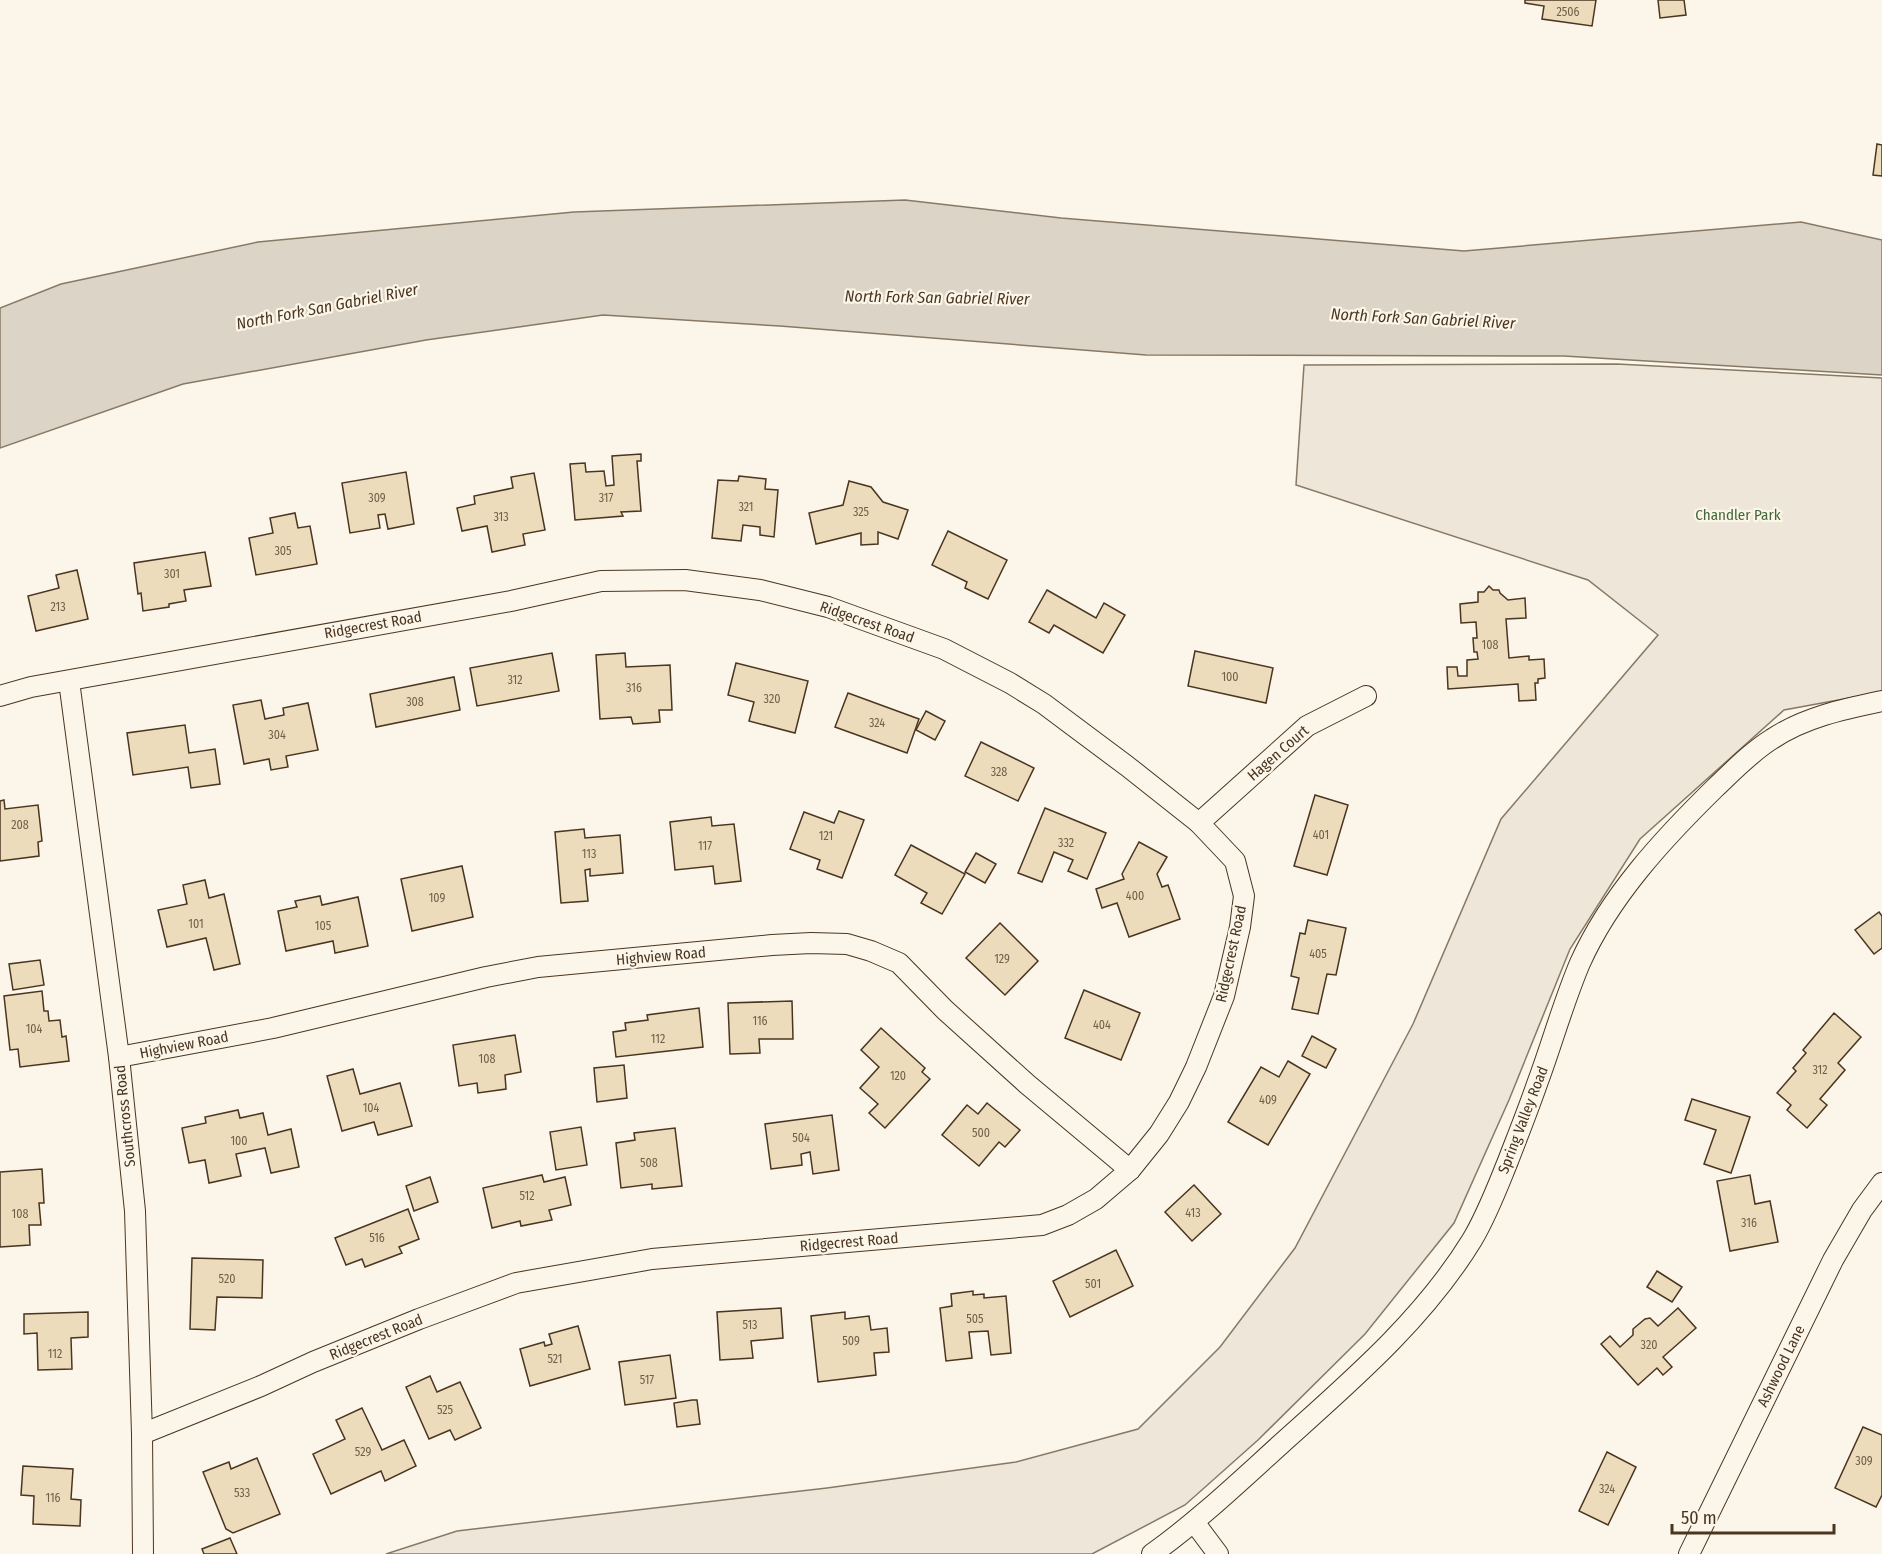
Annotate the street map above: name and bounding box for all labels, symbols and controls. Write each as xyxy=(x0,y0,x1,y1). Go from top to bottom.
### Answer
house number: 2506 xyxy=(1556,5,1580,19)
water label: North Fork San Gabriel River xyxy=(235,279,420,333)
water label: North Fork San Gabriel River xyxy=(844,286,1030,309)
water label: North Fork San Gabriel River xyxy=(1330,304,1516,333)
house number: 309 xyxy=(368,491,386,505)
house number: 317 xyxy=(599,491,613,505)
house number: 321 xyxy=(738,500,754,514)
house number: 325 xyxy=(853,505,870,519)
park label: Chandler Park xyxy=(1695,506,1781,524)
house number: 313 xyxy=(493,510,509,524)
house number: 305 xyxy=(274,544,292,558)
house number: 301 xyxy=(164,567,180,581)
street label: Ridgecrest Road xyxy=(817,597,917,647)
house number: 213 xyxy=(50,600,66,614)
street label: Ridgecrest Road xyxy=(323,608,423,642)
house number: 108 xyxy=(1482,638,1498,652)
house number: 100 xyxy=(1221,670,1239,684)
house number: 312 xyxy=(507,673,523,687)
house number: 316 xyxy=(626,681,642,695)
house number: 320 xyxy=(764,692,780,706)
house number: 308 xyxy=(406,695,424,709)
house number: 324 xyxy=(869,716,885,730)
street label: Hagen Court xyxy=(1244,722,1312,784)
house number: 304 xyxy=(268,728,286,742)
house number: 328 xyxy=(991,765,1007,779)
house number: 208 xyxy=(11,818,29,832)
house number: 401 xyxy=(1313,828,1329,842)
house number: 121 xyxy=(819,829,833,843)
house number: 332 xyxy=(1058,836,1074,850)
house number: 117 xyxy=(698,839,712,853)
house number: 113 xyxy=(582,847,596,861)
house number: 400 xyxy=(1126,889,1144,903)
house number: 109 xyxy=(429,891,446,905)
street label: Ridgecrest Road xyxy=(1212,904,1250,1004)
house number: 101 xyxy=(188,917,204,931)
house number: 105 xyxy=(315,919,332,933)
street label: Highview Road xyxy=(615,943,707,969)
house number: 405 xyxy=(1309,947,1327,961)
house number: 129 xyxy=(994,952,1010,966)
house number: 116 xyxy=(752,1014,768,1028)
house number: 404 xyxy=(1093,1018,1111,1032)
house number: 104 xyxy=(26,1022,43,1036)
street label: Highview Road xyxy=(138,1028,230,1062)
house number: 112 xyxy=(651,1032,665,1046)
house number: 108 xyxy=(479,1052,495,1066)
house number: 312 xyxy=(1812,1063,1828,1077)
street label: Southcross Road xyxy=(111,1064,139,1168)
street label: Spring Valley Road xyxy=(1494,1064,1552,1176)
house number: 120 xyxy=(890,1069,906,1083)
house number: 409 xyxy=(1259,1093,1277,1107)
house number: 104 xyxy=(363,1101,380,1115)
house number: 500 xyxy=(972,1126,990,1140)
house number: 504 xyxy=(792,1131,810,1145)
house number: 100 xyxy=(230,1134,248,1148)
house number: 508 xyxy=(640,1156,658,1170)
house number: 512 xyxy=(520,1189,534,1203)
house number: 413 xyxy=(1185,1206,1201,1220)
house number: 108 xyxy=(12,1207,28,1221)
house number: 316 xyxy=(1741,1216,1757,1230)
street label: Ridgecrest Road xyxy=(799,1229,899,1255)
house number: 516 xyxy=(369,1231,385,1245)
house number: 520 xyxy=(219,1272,235,1286)
house number: 501 xyxy=(1085,1277,1101,1291)
street label: Ridgecrest Road xyxy=(327,1310,425,1364)
house number: 505 xyxy=(966,1312,984,1326)
house number: 513 xyxy=(742,1318,758,1332)
street label: Ashwood Lane xyxy=(1753,1322,1809,1410)
house number: 509 xyxy=(842,1334,860,1348)
house number: 320 xyxy=(1641,1338,1657,1352)
house number: 112 xyxy=(48,1347,62,1361)
house number: 521 xyxy=(547,1352,563,1366)
house number: 517 xyxy=(640,1373,654,1387)
house number: 525 xyxy=(437,1403,454,1417)
house number: 529 xyxy=(355,1445,371,1459)
house number: 309 xyxy=(1855,1454,1873,1468)
house number: 324 xyxy=(1599,1482,1615,1496)
house number: 533 xyxy=(234,1486,250,1500)
house number: 116 xyxy=(45,1491,61,1505)
scale bar xyxy=(1672,1497,1834,1535)
text: 50 m xyxy=(1681,1507,1717,1529)

